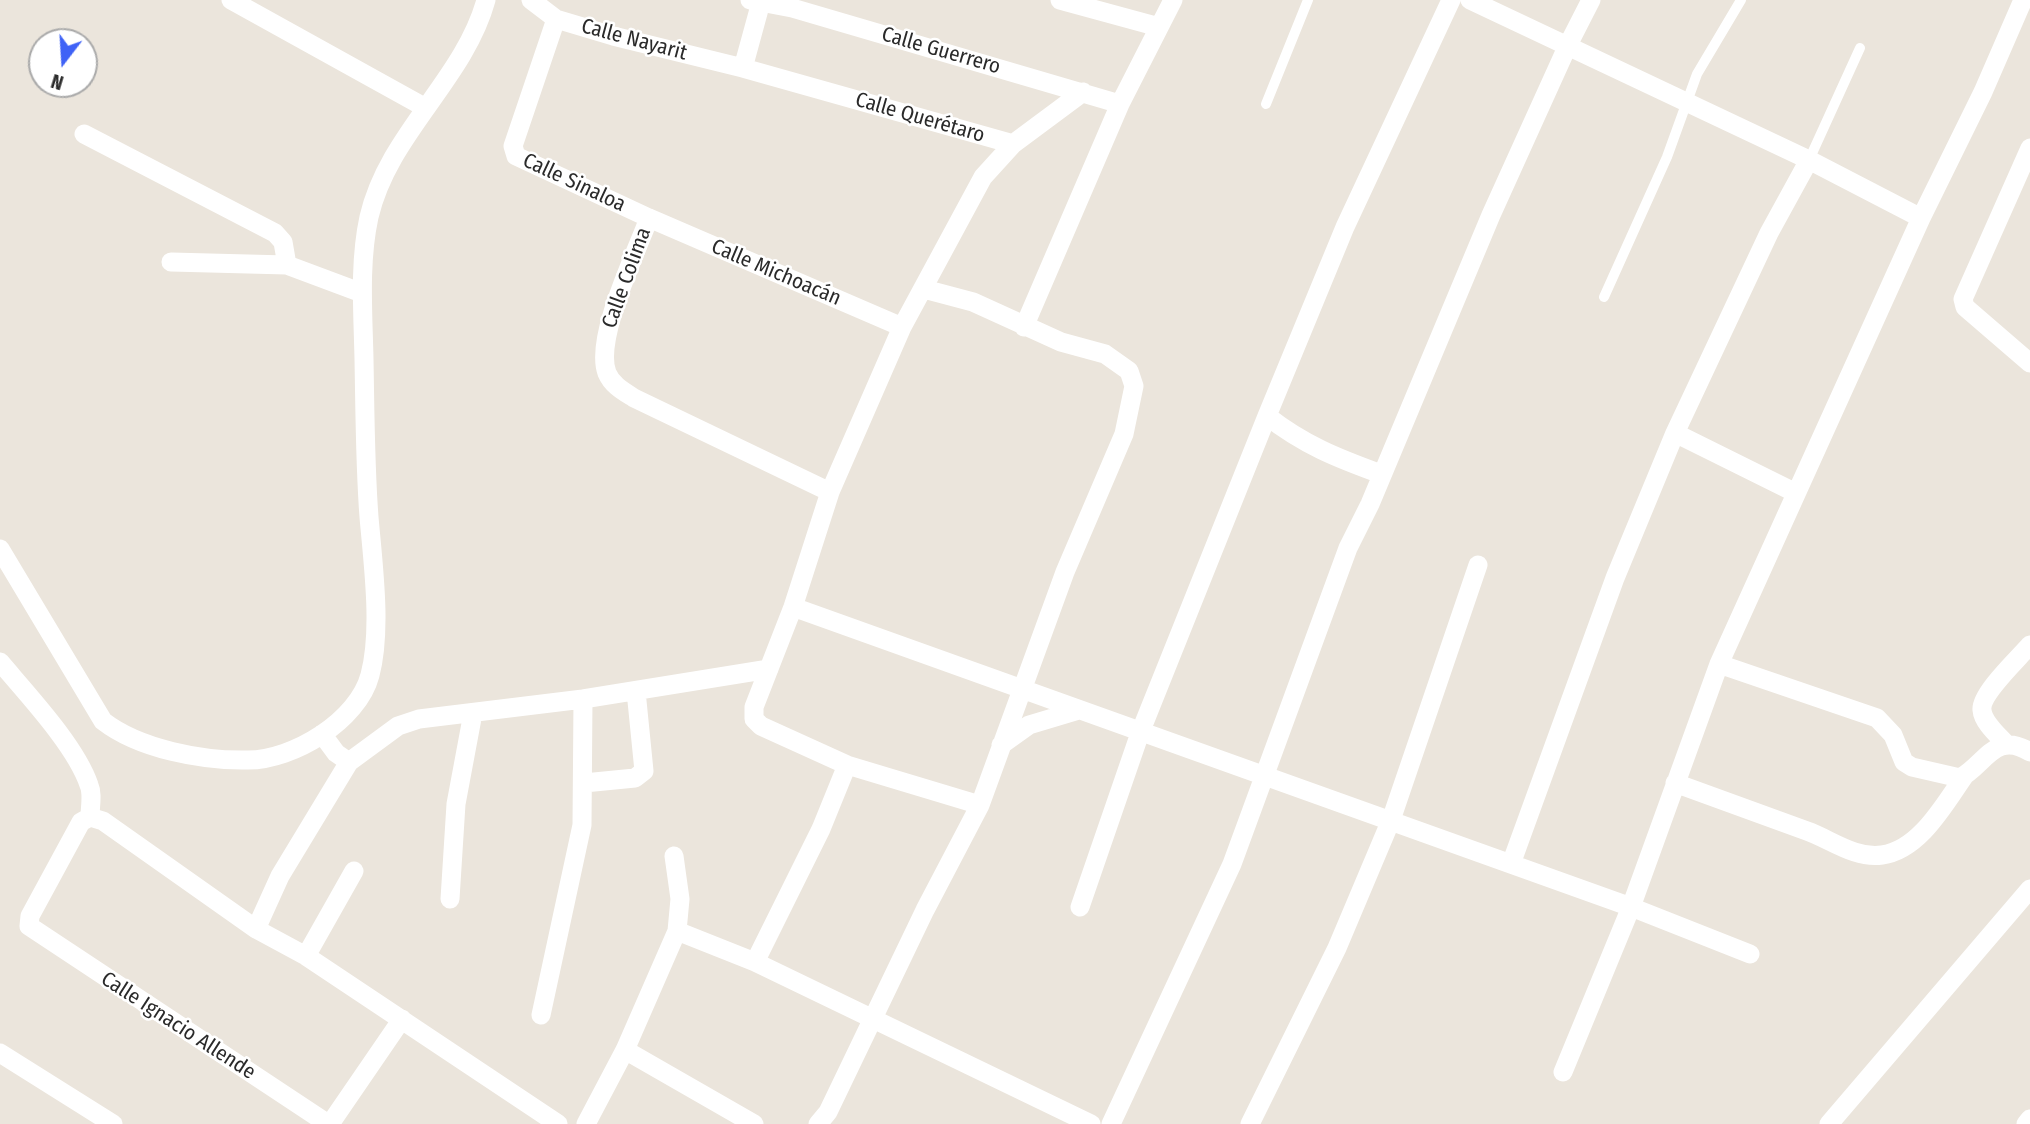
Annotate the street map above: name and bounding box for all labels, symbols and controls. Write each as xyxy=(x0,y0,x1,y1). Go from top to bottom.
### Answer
street label: Calle Nayarit xyxy=(578,14,690,66)
street label: Calle Guerrero xyxy=(879,22,1003,80)
north arrow xyxy=(28,28,98,98)
text: N xyxy=(48,69,66,94)
street label: Calle Querétaro xyxy=(852,88,988,148)
street label: Calle Sinaloa xyxy=(519,148,629,218)
street label: Calle Colima xyxy=(597,224,657,332)
street label: Calle Michoacán xyxy=(707,234,845,312)
street label: Calle Ignacio Allende xyxy=(96,967,260,1085)

